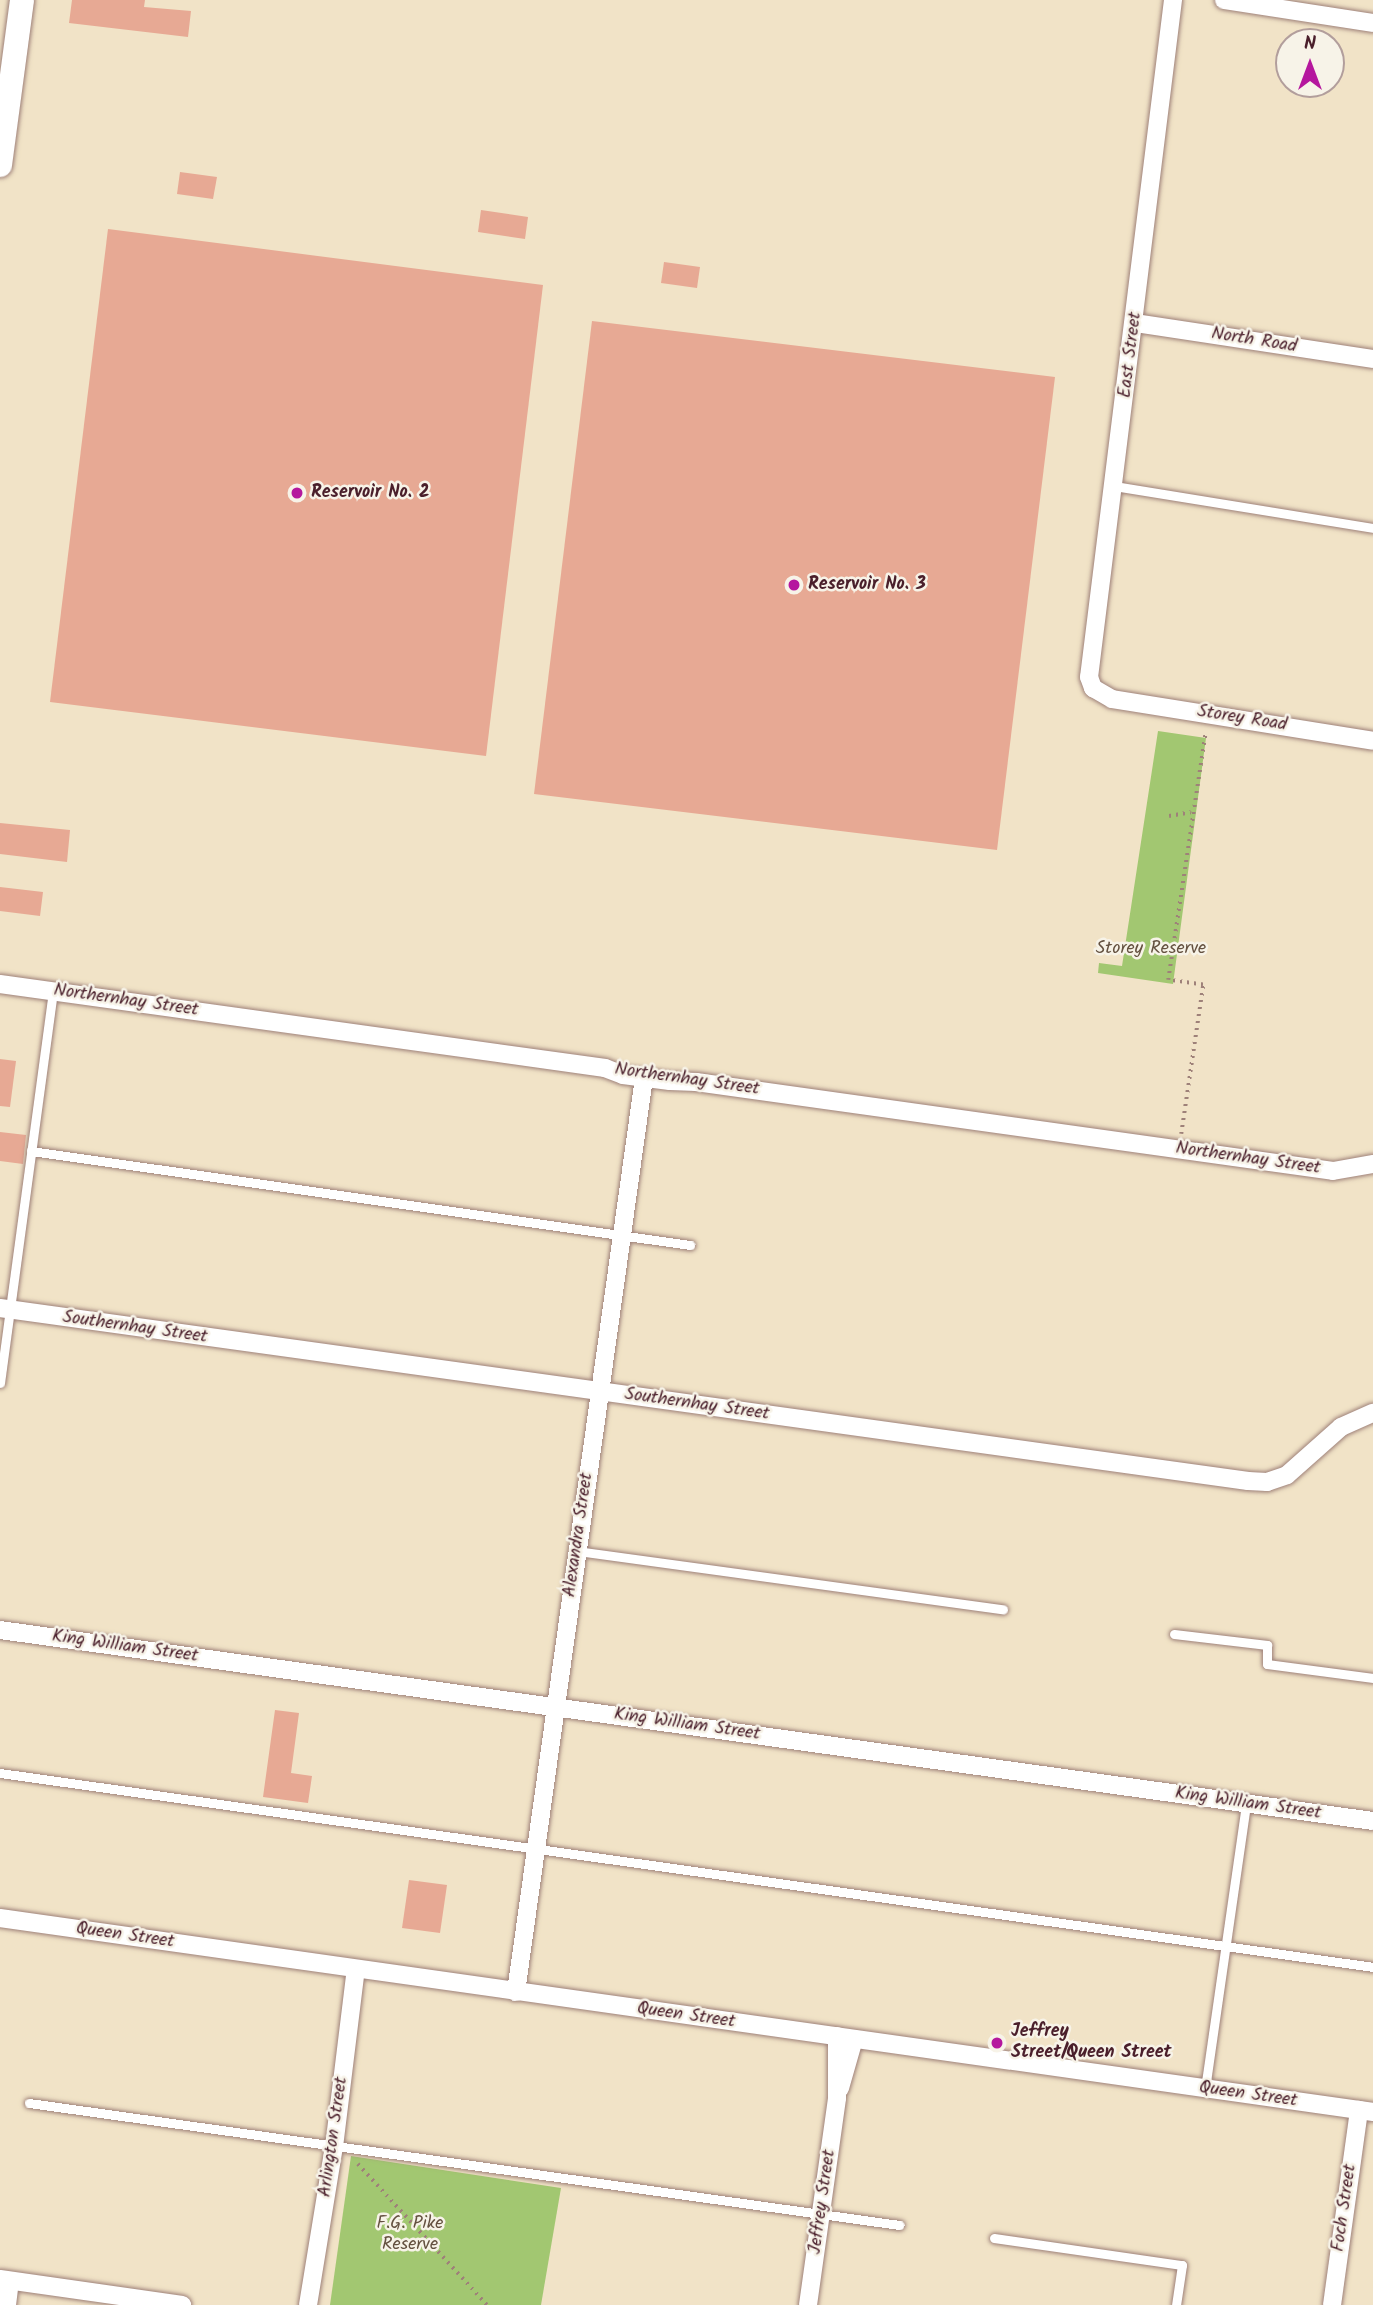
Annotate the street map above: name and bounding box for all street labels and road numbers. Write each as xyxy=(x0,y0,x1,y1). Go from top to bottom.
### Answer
street label: East Street xyxy=(1115,311,1147,399)
street label: North Road xyxy=(1210,324,1298,358)
street label: Storey Road xyxy=(1196,701,1288,737)
street label: Northernhay Street xyxy=(52,980,200,1022)
street label: Northernhay Street xyxy=(613,1059,761,1101)
street label: Northernhay Street xyxy=(1174,1138,1322,1180)
street label: Southernhay Street xyxy=(61,1307,209,1349)
street label: Southernhay Street xyxy=(623,1384,771,1426)
street label: Alexandra Street xyxy=(560,1471,598,1599)
street label: King William Street xyxy=(51,1626,199,1668)
street label: King William Street xyxy=(613,1704,761,1746)
street label: King William Street xyxy=(1174,1783,1322,1825)
street label: Queen Street xyxy=(75,1918,175,1954)
street label: Queen Street xyxy=(636,1998,736,2034)
street label: Arlington Street xyxy=(315,2075,353,2199)
street label: Queen Street xyxy=(1198,2077,1298,2113)
street label: Jeffrey Street xyxy=(805,2148,841,2256)
street label: Foch Street xyxy=(1328,2163,1362,2253)

